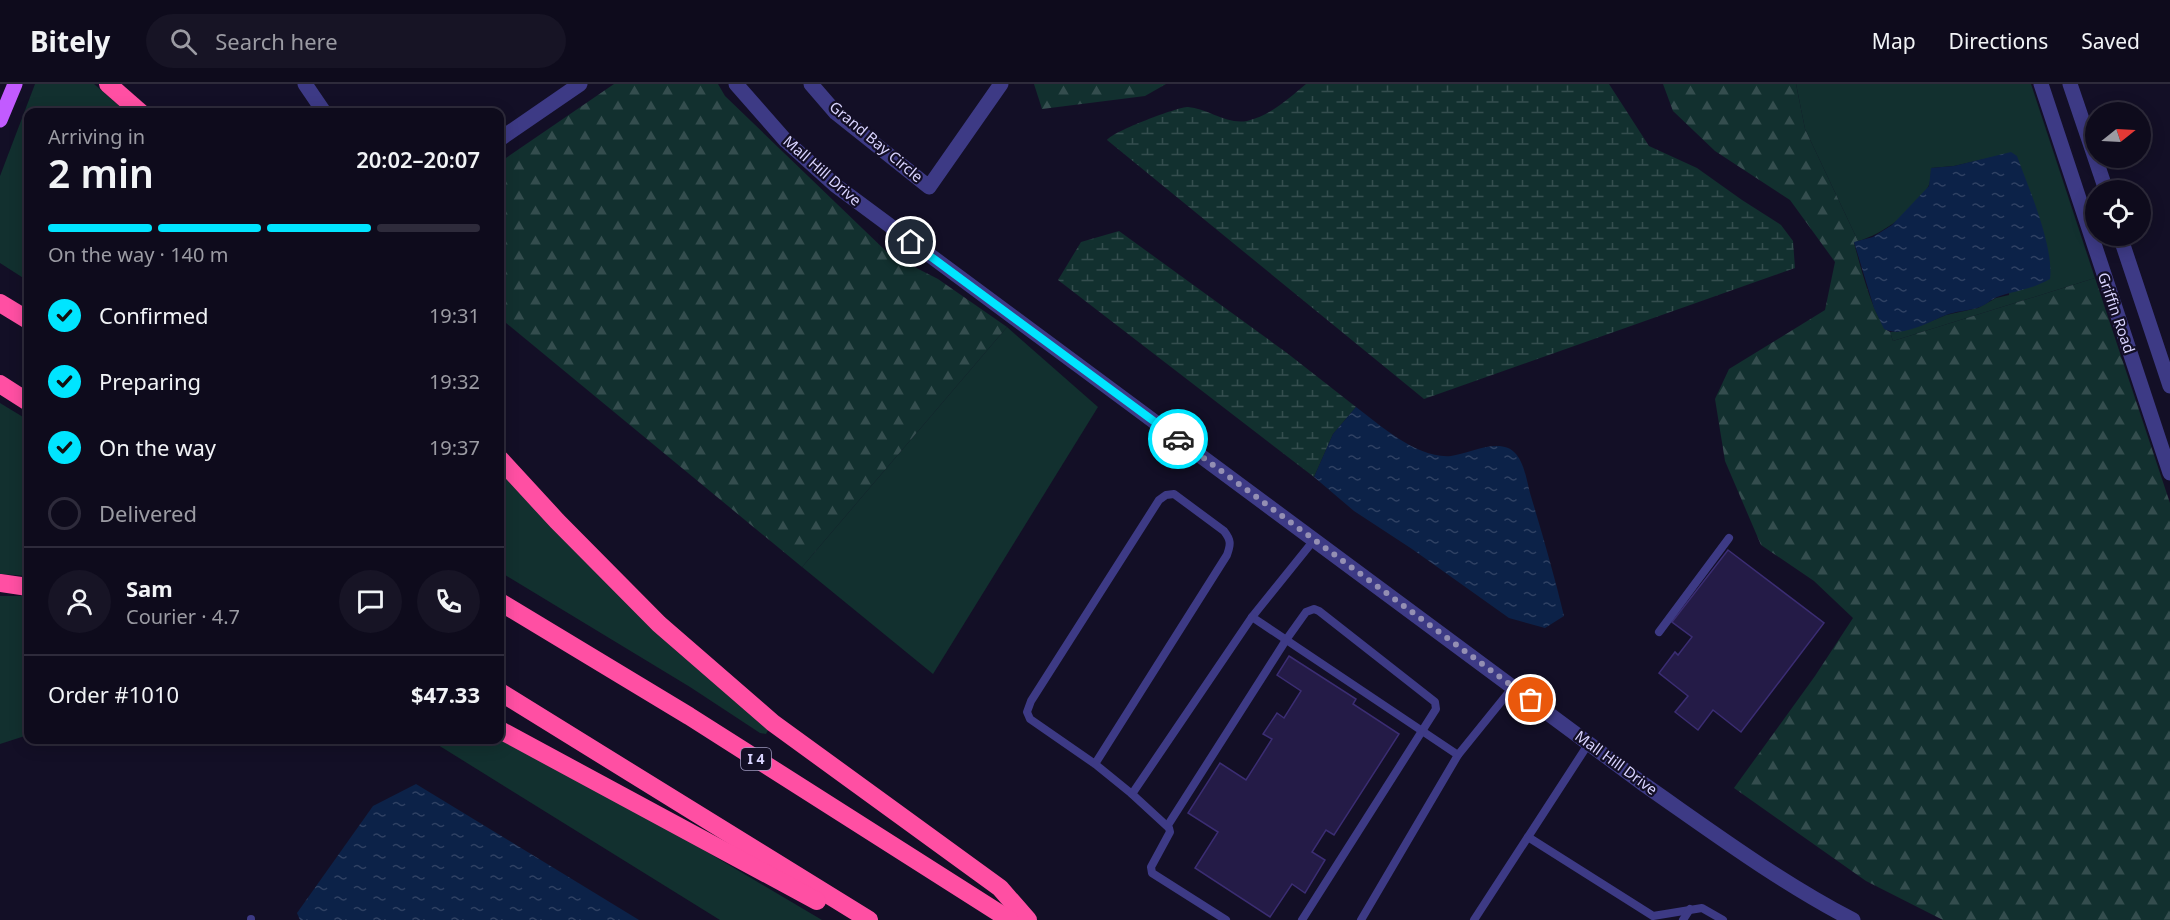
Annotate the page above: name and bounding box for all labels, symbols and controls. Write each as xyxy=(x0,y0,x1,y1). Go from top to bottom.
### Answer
search box xyxy=(146,14,566,68)
text: Bitely xyxy=(30,22,110,60)
icon: search xyxy=(167,25,200,58)
text: Search here xyxy=(215,26,338,56)
text: Map xyxy=(1872,27,1916,55)
text: Directions xyxy=(1949,27,2048,55)
text: Saved xyxy=(2081,27,2140,55)
street label: Grand Bay Circle xyxy=(826,96,928,186)
north arrow xyxy=(2085,102,2151,168)
map controls xyxy=(2085,102,2151,246)
text: Arriving in xyxy=(48,123,145,150)
street label: Mall Hill Drive xyxy=(779,131,866,210)
text: 20:02–20:07 xyxy=(356,144,480,174)
text: 2 min xyxy=(48,146,154,199)
button: locate xyxy=(2085,180,2151,246)
pin xyxy=(885,216,936,267)
icon: home xyxy=(894,225,927,258)
text: On the way · 140 m xyxy=(48,241,228,268)
street label: Griffin Road xyxy=(2094,270,2140,356)
icon: check xyxy=(48,299,81,332)
text: Confirmed xyxy=(99,300,209,330)
text: 19:31 xyxy=(429,302,480,329)
icon: check xyxy=(48,365,81,398)
text: Preparing xyxy=(99,366,201,396)
text: 19:32 xyxy=(429,368,480,395)
courier xyxy=(1148,409,1208,469)
icon: car xyxy=(1162,423,1195,456)
icon: check xyxy=(48,431,81,464)
text: On the way xyxy=(99,432,216,462)
text: 19:37 xyxy=(429,434,480,461)
text: Delivered xyxy=(99,498,197,528)
button: person xyxy=(48,570,111,633)
button: chat xyxy=(339,570,402,633)
button: phone xyxy=(417,570,480,633)
text: Sam xyxy=(126,573,173,603)
text: Courier · 4.7 xyxy=(126,603,240,630)
pin xyxy=(1505,674,1556,725)
text: Order #1010 xyxy=(48,679,179,709)
text: $47.33 xyxy=(411,679,480,709)
icon: bag xyxy=(1514,683,1547,716)
street label: Mall Hill Drive xyxy=(1571,725,1662,799)
road number: I 4 xyxy=(741,748,771,770)

